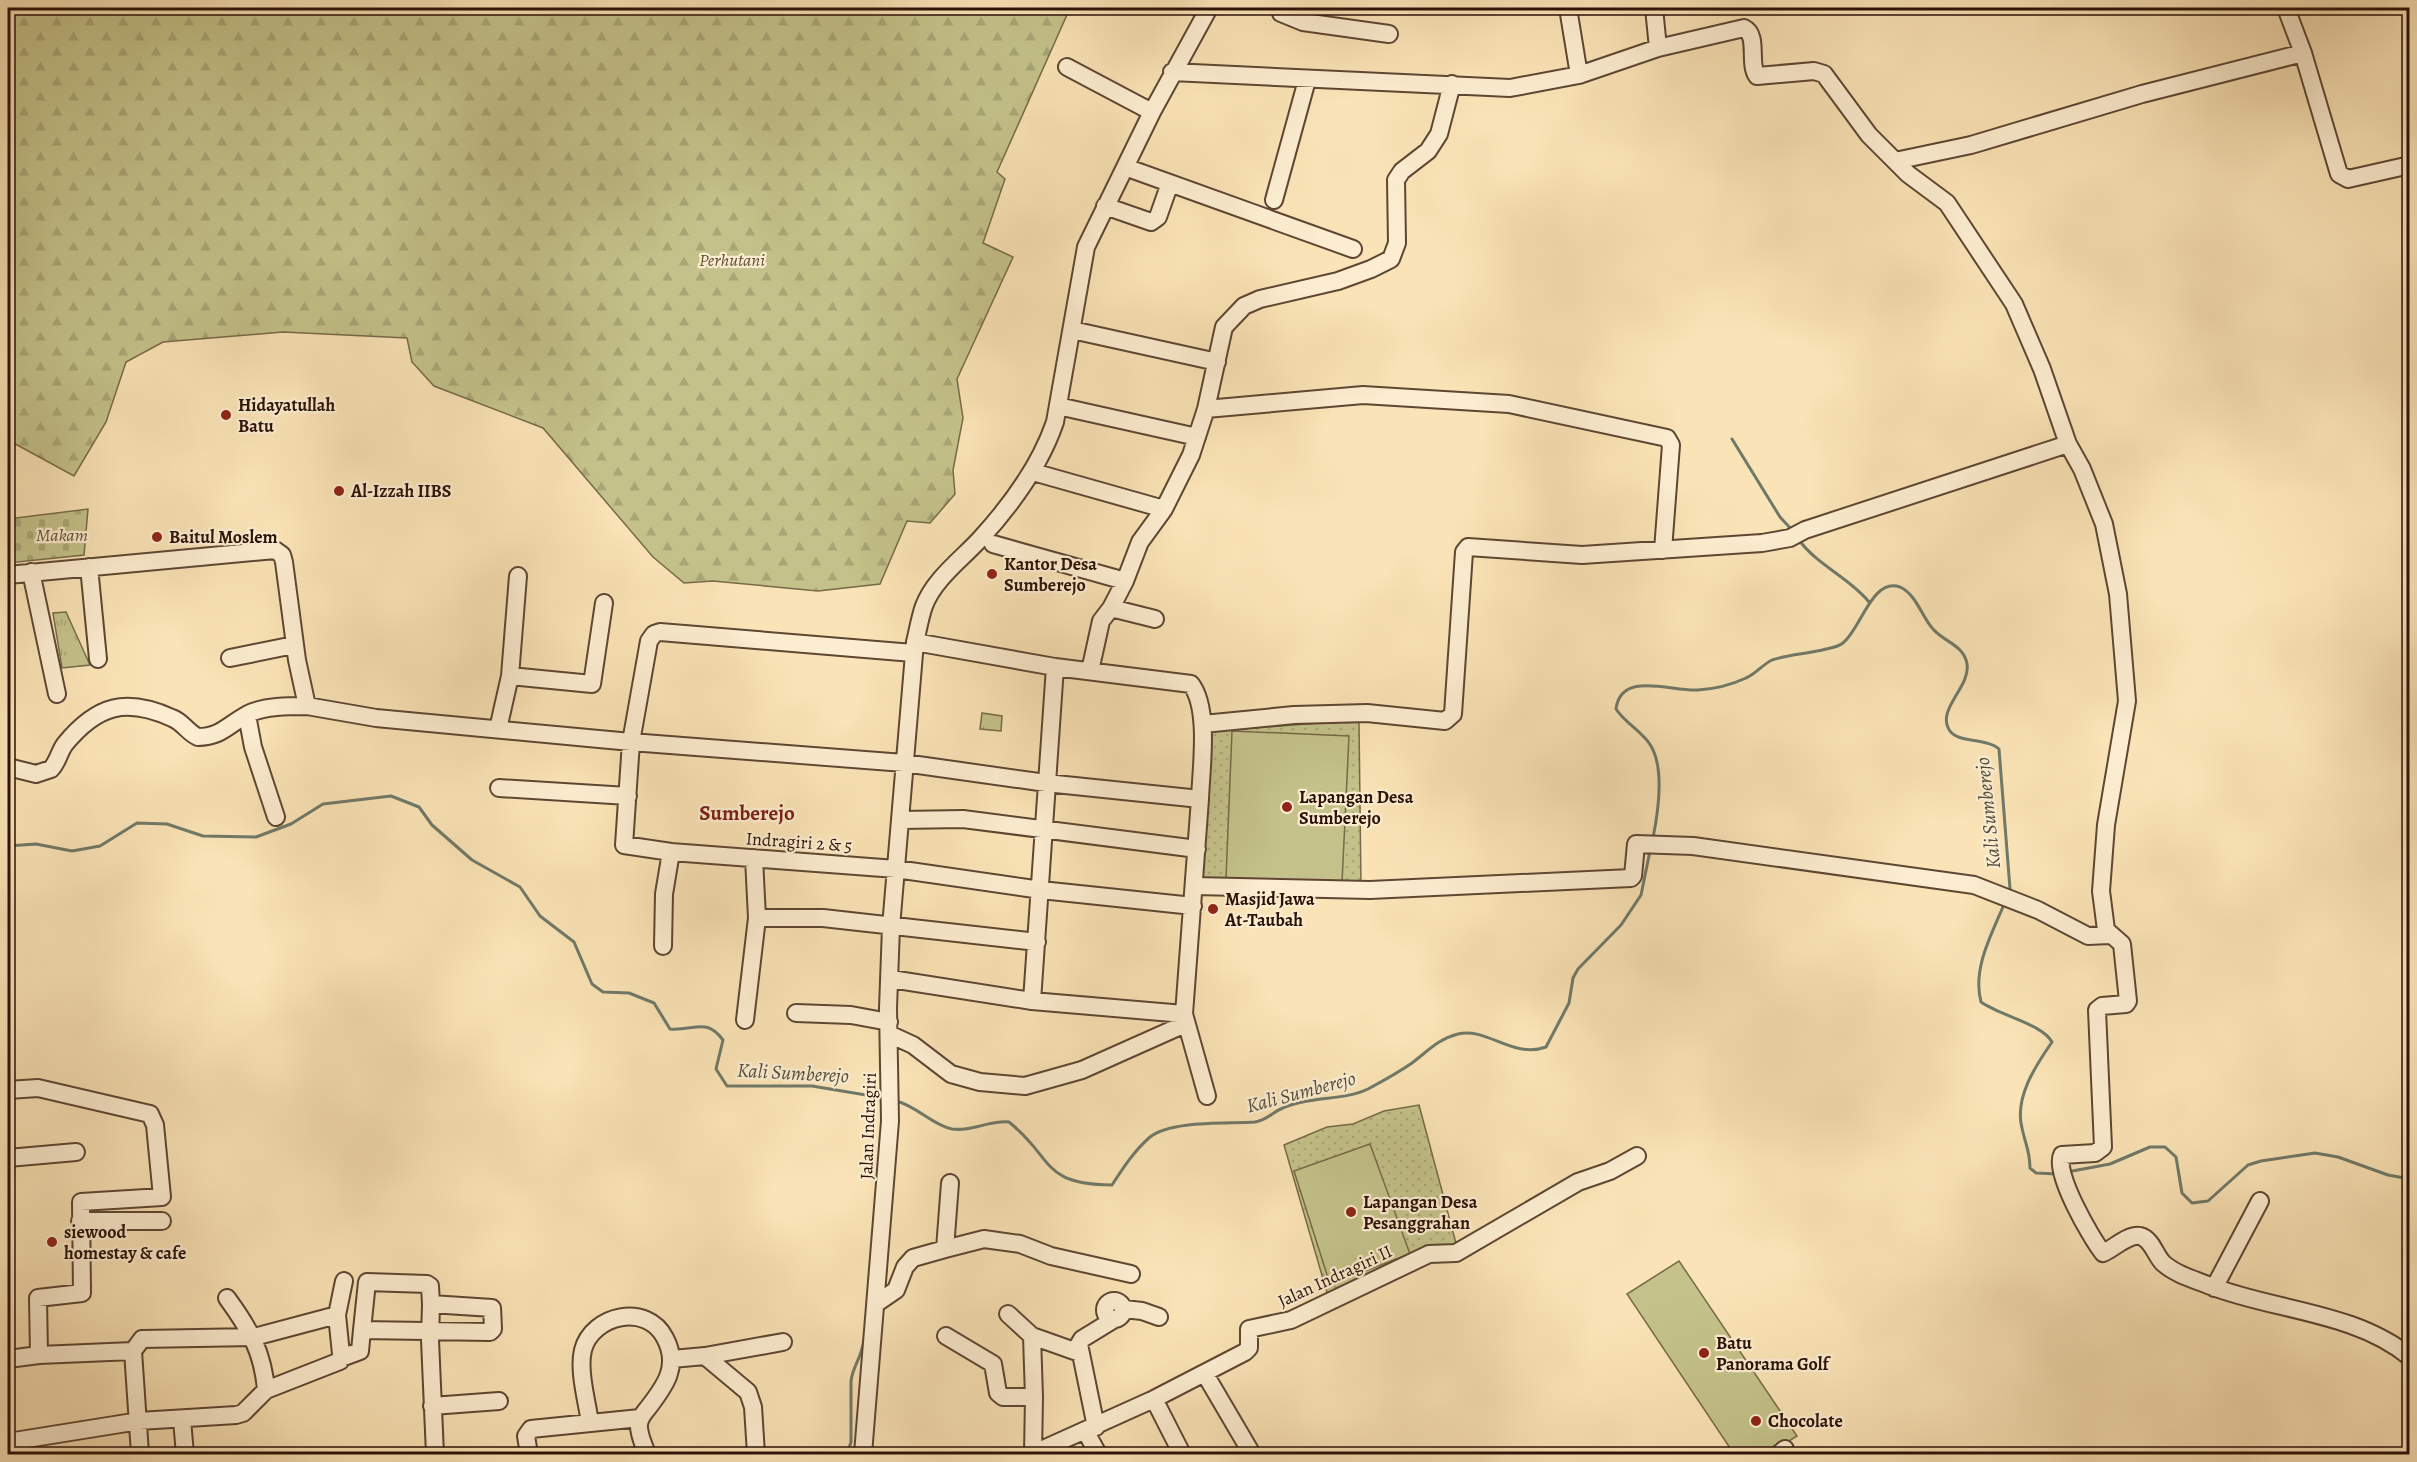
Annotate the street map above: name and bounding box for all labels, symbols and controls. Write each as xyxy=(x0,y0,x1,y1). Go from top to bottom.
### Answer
park label: Perhutani xyxy=(699,248,765,272)
place label: Hidayatullah Batu xyxy=(238,393,335,438)
marker: Hidayatullah Batu xyxy=(219,408,233,422)
place label: Al-Izzah IIBS xyxy=(350,479,452,503)
marker: Al-Izzah IIBS xyxy=(332,484,346,498)
park label: Makam xyxy=(36,523,88,547)
place label: Baitul Moslem xyxy=(169,525,278,549)
marker: Baitul Moslem xyxy=(150,530,164,544)
place label: Kantor Desa Sumberejo xyxy=(1004,552,1097,597)
marker: Kantor Desa Sumberejo xyxy=(985,567,999,581)
water label: Kali Sumberejo xyxy=(1969,756,2007,870)
place label: Lapangan Desa Sumberejo xyxy=(1299,785,1414,830)
district label: Sumberejo xyxy=(699,799,795,827)
marker: Lapangan Desa Sumberejo xyxy=(1280,800,1294,814)
street label: Indragiri 2 & 5 xyxy=(745,826,853,858)
place label: Masjid Jawa At-Taubah xyxy=(1224,887,1315,932)
marker: Masjid Jawa At-Taubah xyxy=(1206,902,1220,916)
water label: Kali Sumberejo xyxy=(736,1057,850,1089)
water label: Kali Sumberejo xyxy=(1243,1064,1359,1120)
street label: Jalan Indragiri xyxy=(854,1072,882,1180)
place label: Lapangan Desa Pesanggrahan xyxy=(1363,1190,1478,1235)
marker: Lapangan Desa Pesanggrahan xyxy=(1344,1205,1358,1219)
place label: siewood homestay & cafe xyxy=(64,1220,186,1265)
marker: siewood homestay & cafe xyxy=(45,1235,59,1249)
street label: Jalan Indragiri II xyxy=(1274,1239,1396,1313)
place label: Batu Panorama Golf xyxy=(1716,1331,1831,1376)
marker: Batu Panorama Golf xyxy=(1697,1346,1711,1360)
place label: Chocolate xyxy=(1768,1409,1843,1433)
marker: Chocolate xyxy=(1749,1414,1763,1428)

